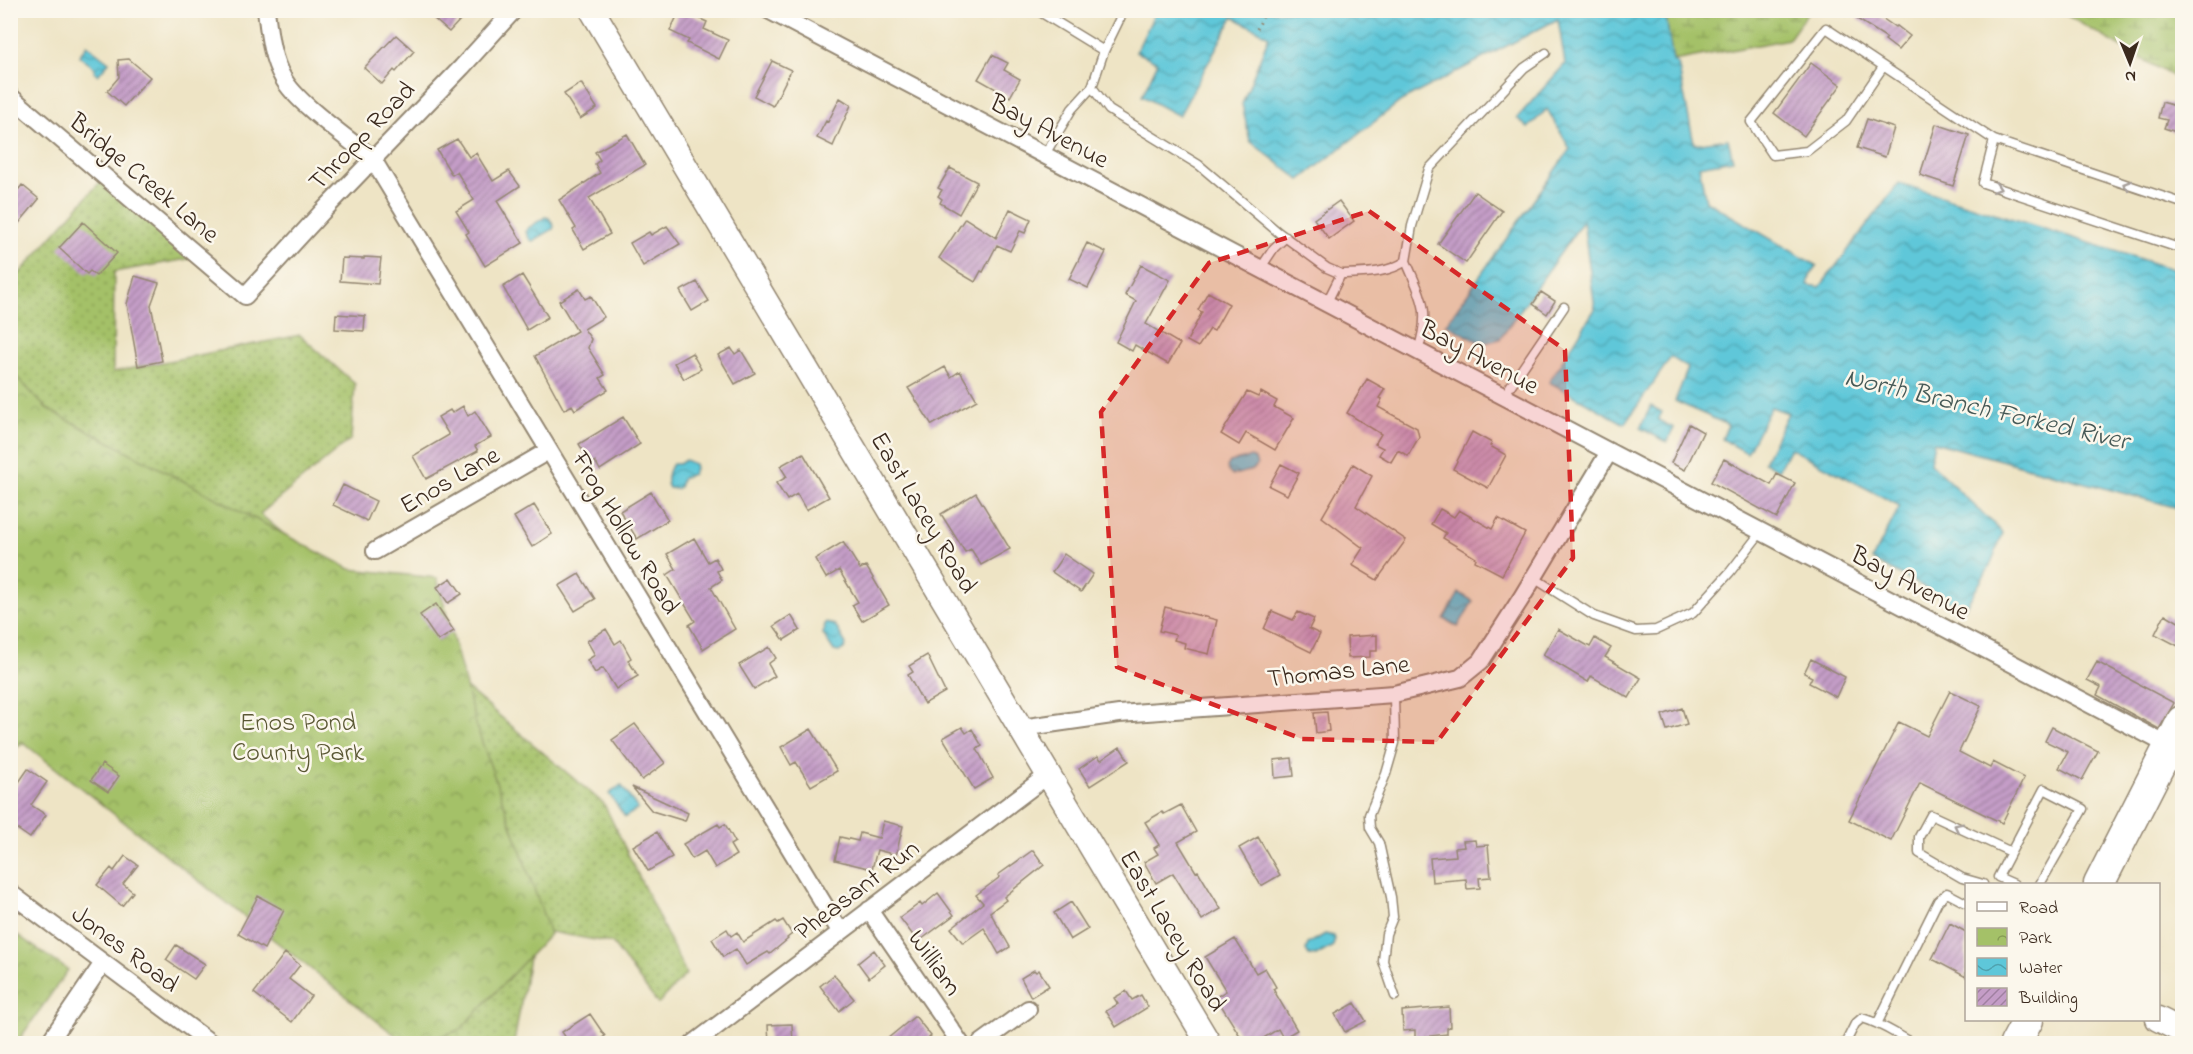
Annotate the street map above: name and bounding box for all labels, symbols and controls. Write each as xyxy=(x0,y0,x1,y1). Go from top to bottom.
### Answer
north arrow xyxy=(2100,33,2160,93)
text: N xyxy=(2124,64,2136,88)
street label: Thropp Road xyxy=(301,73,426,201)
street label: Bay Avenue xyxy=(981,85,1115,180)
street label: Bridge Creek Lane xyxy=(59,104,227,254)
one-way arrow xyxy=(2122,179,2133,192)
one-way arrow xyxy=(1991,180,2002,193)
street label: Bay Avenue xyxy=(1411,311,1545,406)
water label: North Branch Forked River xyxy=(1841,359,2136,463)
street label: East Lacey Road xyxy=(859,425,986,602)
street label: Enos Lane xyxy=(393,437,508,526)
street label: Frog Hollow Road xyxy=(560,444,688,623)
street label: Bay Avenue xyxy=(1842,537,1976,632)
street label: Thomas Lane xyxy=(1265,647,1412,699)
park label: Enos Pond County Park xyxy=(232,705,365,773)
one-way arrow xyxy=(1953,822,1964,834)
street label: Pheasant Run xyxy=(787,831,929,951)
street label: East Lacey Road xyxy=(1108,843,1235,1020)
legend xyxy=(1965,883,2160,1021)
text: Road xyxy=(2019,896,2058,922)
street label: Jones Road xyxy=(62,897,187,1004)
street label: William xyxy=(897,923,970,1005)
text: Park xyxy=(2019,926,2052,952)
text: Water xyxy=(2019,956,2063,982)
text: Building xyxy=(2018,986,2078,1013)

